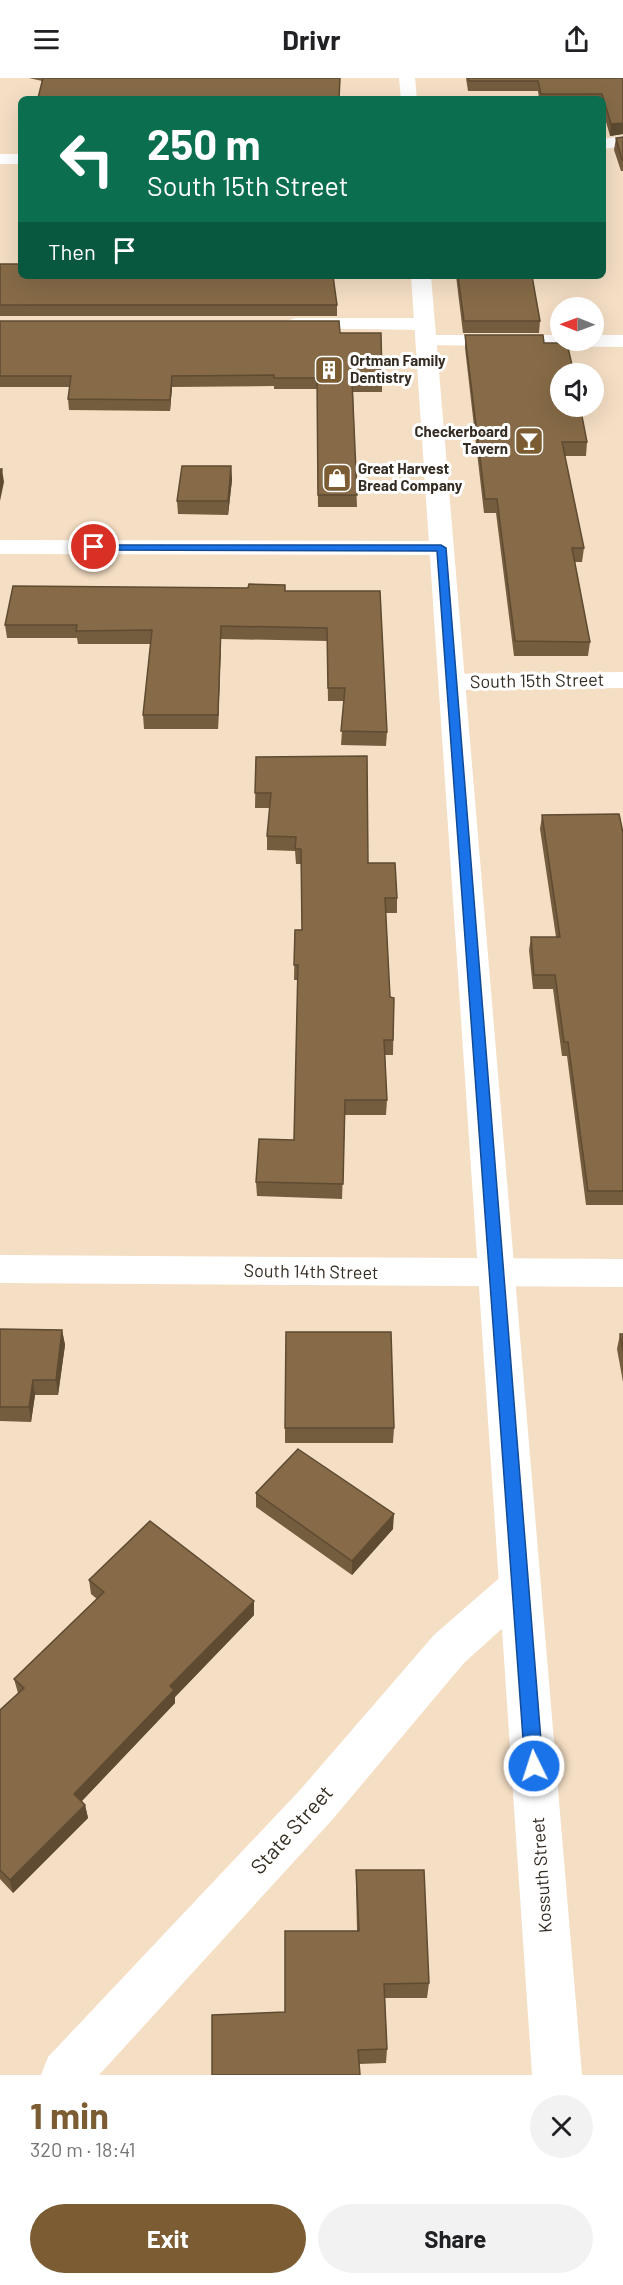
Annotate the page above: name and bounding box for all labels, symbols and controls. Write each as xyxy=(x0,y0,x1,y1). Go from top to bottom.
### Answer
icon: menu xyxy=(30,23,63,56)
text: Drivr xyxy=(282,23,341,55)
icon: share xyxy=(560,23,593,56)
text: 250 m xyxy=(147,118,261,168)
icon: left xyxy=(48,120,126,198)
text: South 15th Street xyxy=(147,169,349,201)
icon: arrive xyxy=(108,234,141,267)
text: Then xyxy=(48,238,96,264)
north arrow xyxy=(550,297,604,351)
map controls xyxy=(550,297,604,417)
place label: Ortman Family Dentistry xyxy=(350,351,446,386)
building icon: Ortman Family Dentistry xyxy=(313,354,345,386)
button: sound xyxy=(550,363,604,417)
place label: Checkerboard Tavern xyxy=(414,422,508,457)
bar icon: Checkerboard Tavern xyxy=(513,425,545,457)
place label: Great Harvest Bread Company xyxy=(358,459,463,494)
shop icon: Great Harvest Bread Company xyxy=(321,462,353,494)
pin xyxy=(68,521,119,572)
icon: arrive xyxy=(77,530,110,563)
street label: South 15th Street xyxy=(470,668,604,692)
street label: South 14th Street xyxy=(243,1259,379,1283)
position arrow xyxy=(502,1734,566,1798)
street label: State Street xyxy=(245,1780,337,1878)
street label: Kossuth Street xyxy=(526,1816,556,1934)
text: 1 min xyxy=(30,2093,109,2136)
button: close xyxy=(530,2095,593,2158)
text: 320 m · 18:41 xyxy=(30,2137,135,2161)
button: Exit xyxy=(30,2204,306,2273)
button: Share xyxy=(318,2204,593,2273)

